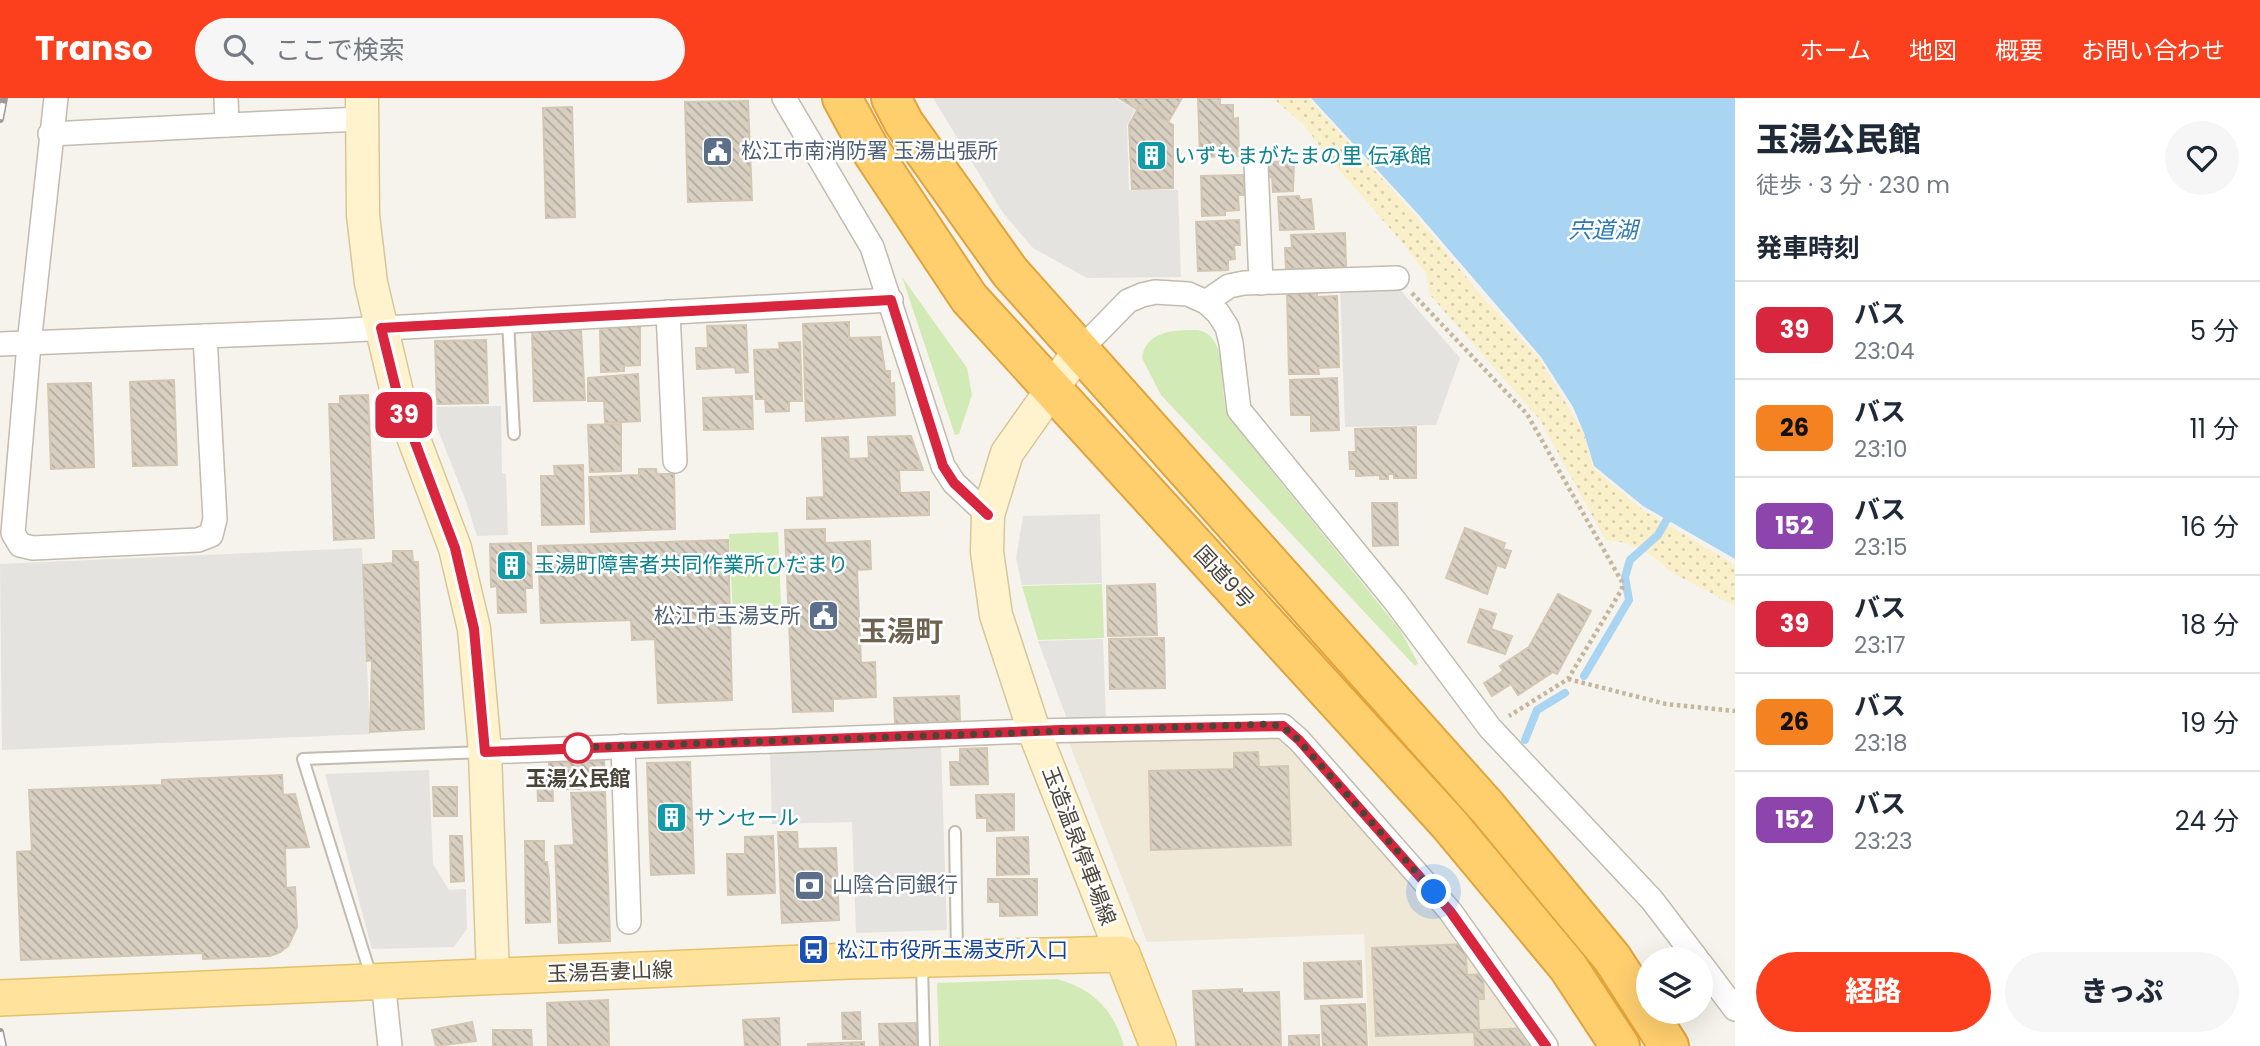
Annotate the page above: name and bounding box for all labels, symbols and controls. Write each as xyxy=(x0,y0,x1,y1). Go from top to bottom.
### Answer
search box xyxy=(195,18,685,81)
text: Transo xyxy=(35,25,153,72)
icon: search xyxy=(219,30,257,68)
text: ここで検索 xyxy=(275,32,405,68)
text: ホーム xyxy=(1800,34,1871,67)
text: 地図 xyxy=(1909,34,1957,67)
text: 概要 xyxy=(1995,34,2043,67)
text: お問い合わせ xyxy=(2081,34,2225,67)
text: 玉湯公民館 xyxy=(1756,116,1921,163)
button: heart xyxy=(2165,121,2239,195)
public building icon: 松江市南消防署 玉湯出張所 xyxy=(701,134,735,168)
place label: 松江市南消防署 玉湯出張所 xyxy=(741,136,999,165)
building icon: いずもまがたまの里 伝承館 xyxy=(1134,139,1168,173)
place label: いずもまがたまの里 伝承館 xyxy=(1174,141,1431,170)
text: 徒歩 · 3 分 · 230 m xyxy=(1756,169,1950,201)
water label: 宍道湖 xyxy=(1569,214,1641,246)
text: 発車時刻 xyxy=(1756,230,1860,266)
text: バス xyxy=(1854,296,1906,332)
text: 39 xyxy=(1780,313,1809,346)
text: 5 分 xyxy=(2190,313,2239,349)
text: 23:04 xyxy=(1854,335,1915,367)
line badge: 39 xyxy=(372,392,436,438)
text: バス xyxy=(1854,394,1906,430)
text: 39 xyxy=(389,398,419,431)
text: 26 xyxy=(1780,411,1809,444)
text: 11 分 xyxy=(2189,411,2239,447)
text: 23:10 xyxy=(1854,433,1907,465)
text: バス xyxy=(1854,492,1906,528)
text: 152 xyxy=(1775,509,1814,542)
text: 16 分 xyxy=(2181,509,2239,545)
text: 23:15 xyxy=(1854,531,1907,563)
street label: 国道9号 xyxy=(1188,539,1261,614)
building icon: 玉湯町障害者共同作業所ひだまり xyxy=(494,548,528,582)
place label: 玉湯町障害者共同作業所ひだまり xyxy=(534,550,849,579)
text: バス xyxy=(1854,590,1906,626)
public building icon: 松江市玉湯支所 xyxy=(807,599,841,633)
place label: 松江市玉湯支所 xyxy=(654,601,801,630)
text: 39 xyxy=(1780,607,1809,640)
text: 18 分 xyxy=(2181,607,2239,643)
district label: 玉湯町 xyxy=(859,612,943,651)
text: 23:17 xyxy=(1854,629,1906,661)
text: バス xyxy=(1854,688,1906,724)
text: 26 xyxy=(1780,705,1809,738)
text: 19 分 xyxy=(2181,705,2239,741)
text: 23:18 xyxy=(1854,727,1908,759)
marker: 玉湯公民館 xyxy=(563,733,593,763)
street label: 玉造温泉停車場線 xyxy=(1036,762,1123,929)
place label: 玉湯公民館 xyxy=(526,764,631,793)
text: バス xyxy=(1854,786,1906,822)
building icon: サンセール xyxy=(654,801,688,835)
place label: サンセール xyxy=(694,803,799,832)
text: 152 xyxy=(1775,803,1814,836)
text: 24 分 xyxy=(2175,803,2239,839)
text: 23:23 xyxy=(1854,825,1912,857)
bank icon: 山陰合同銀行 xyxy=(792,868,826,902)
place label: 山陰合同銀行 xyxy=(832,870,958,899)
your location xyxy=(1416,874,1451,909)
bus stop icon: 松江市役所玉湯支所入口 xyxy=(797,933,831,967)
place label: 松江市役所玉湯支所入口 xyxy=(837,935,1068,964)
map controls xyxy=(1636,947,1713,1024)
button: layers xyxy=(1636,947,1713,1024)
button: 経路 xyxy=(1756,952,1991,1032)
button: きっぷ xyxy=(2005,952,2239,1032)
street label: 玉湯吾妻山線 xyxy=(547,955,673,988)

